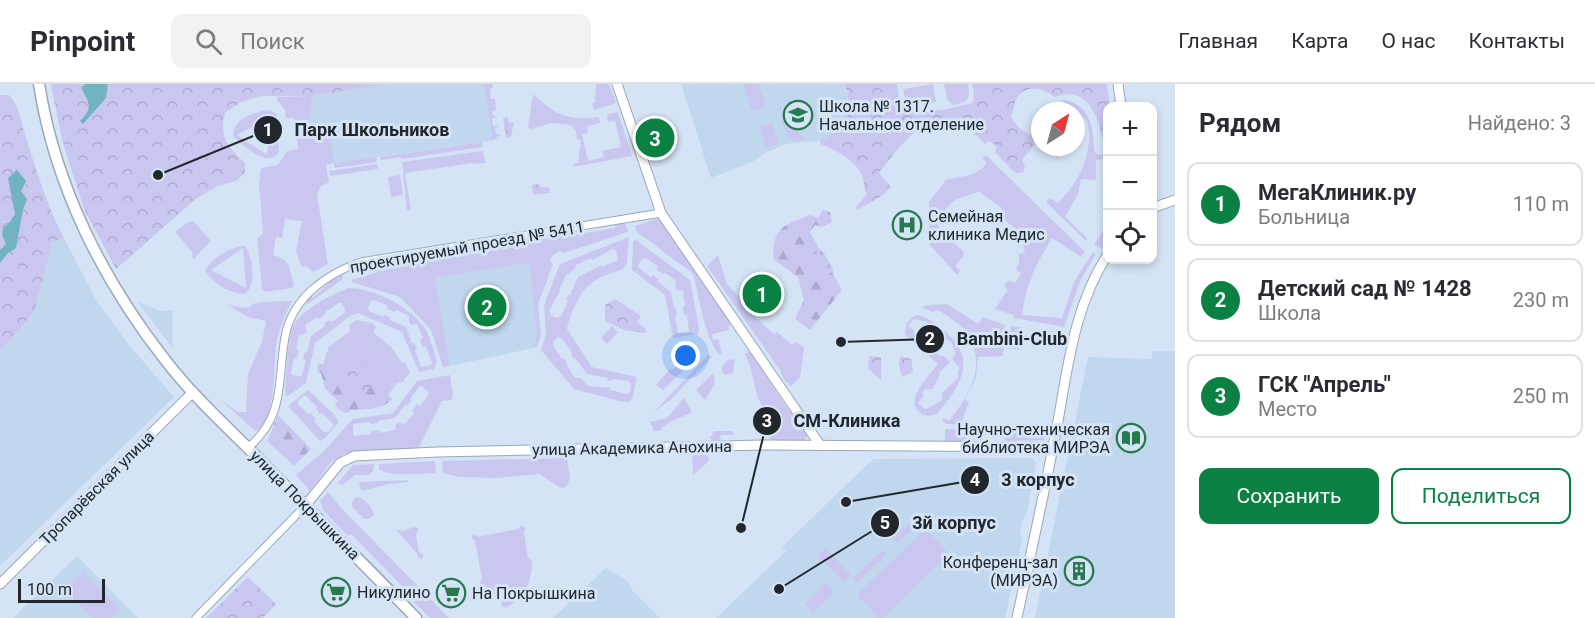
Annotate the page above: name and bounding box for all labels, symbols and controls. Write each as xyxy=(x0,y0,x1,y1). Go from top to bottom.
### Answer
search box xyxy=(171,14,591,68)
text: Pinpoint xyxy=(30,25,135,58)
icon: search xyxy=(192,25,225,58)
text: Поиск xyxy=(240,29,305,54)
text: Главная xyxy=(1178,29,1258,53)
text: Карта xyxy=(1291,29,1348,53)
text: О нас xyxy=(1381,29,1436,53)
text: Контакты xyxy=(1469,29,1565,53)
place label: Школа № 1317. Начальное отделение xyxy=(819,97,984,134)
school or university icon: Школа № 1317. Начальное отделение xyxy=(782,99,814,131)
north arrow xyxy=(1031,102,1085,156)
map controls xyxy=(1103,102,1157,264)
button: + xyxy=(1103,102,1157,156)
text: Рядом xyxy=(1199,108,1281,138)
text: Найдено: 3 xyxy=(1468,111,1571,135)
callout: Парк Школьников xyxy=(253,112,462,148)
pin: 3 xyxy=(636,116,674,160)
text: 1 xyxy=(263,119,273,140)
text: Парк Школьников xyxy=(295,119,449,140)
button: − xyxy=(1103,156,1157,210)
text: МегаКлиник.ру xyxy=(1258,180,1416,205)
text: 1 xyxy=(1215,192,1226,216)
text: 110 m xyxy=(1513,192,1569,216)
text: Больница xyxy=(1258,205,1350,229)
place label: Семейная клиника Медис xyxy=(928,207,1045,244)
hospital icon: Семейная клиника Медис xyxy=(891,209,923,241)
button: locate xyxy=(1103,210,1157,264)
street label: проектируемый проезд № 5411 xyxy=(348,217,586,277)
pin: 1 xyxy=(742,272,782,316)
text: Детский сад № 1428 xyxy=(1258,276,1472,301)
pin: 2 xyxy=(468,284,506,330)
text: 2 xyxy=(1215,288,1226,312)
text: 230 m xyxy=(1513,288,1569,312)
text: Школа xyxy=(1258,301,1321,325)
callout: Bambini-Club xyxy=(915,321,1079,357)
text: 2 xyxy=(925,328,935,349)
text: Bambini-Club xyxy=(957,328,1067,349)
your location xyxy=(671,341,700,370)
text: ГСК "Апрель" xyxy=(1258,372,1391,397)
text: 3 xyxy=(1215,384,1226,408)
text: 250 m xyxy=(1513,384,1569,408)
text: Место xyxy=(1258,397,1317,421)
callout: СМ-Клиника xyxy=(752,403,912,439)
text: 3 xyxy=(762,410,772,431)
text: СМ-Клиника xyxy=(794,410,901,431)
place label: Научно-техническая библиотека МИРЭА xyxy=(957,420,1111,457)
library icon: Научно-техническая библиотека МИРЭА xyxy=(1115,422,1147,454)
street label: Тропарёвская улица xyxy=(36,427,158,549)
street label: улица Академика Анохина xyxy=(532,437,732,459)
street label: улица Покрышкина xyxy=(246,446,364,564)
callout: 3 корпус xyxy=(960,462,1087,498)
button: Сохранить xyxy=(1199,468,1379,524)
button: Поделиться xyxy=(1391,468,1571,524)
text: 4 xyxy=(970,469,980,490)
text: 3 корпус xyxy=(1001,469,1075,490)
callout: 3й корпус xyxy=(870,505,1007,541)
text: 5 xyxy=(880,512,890,533)
text: 3й корпус xyxy=(912,512,996,533)
place label: Конференц-зал (МИРЭА) xyxy=(943,553,1058,590)
building icon: Конференц-зал (МИРЭА) xyxy=(1063,555,1095,587)
scale bar xyxy=(18,576,105,604)
supermarket icon: Никулино xyxy=(320,576,352,608)
supermarket icon: На Покрышкина xyxy=(435,577,467,609)
text: 100 m xyxy=(27,580,72,599)
place label: Никулино xyxy=(357,583,430,602)
place label: На Покрышкина xyxy=(472,584,595,603)

